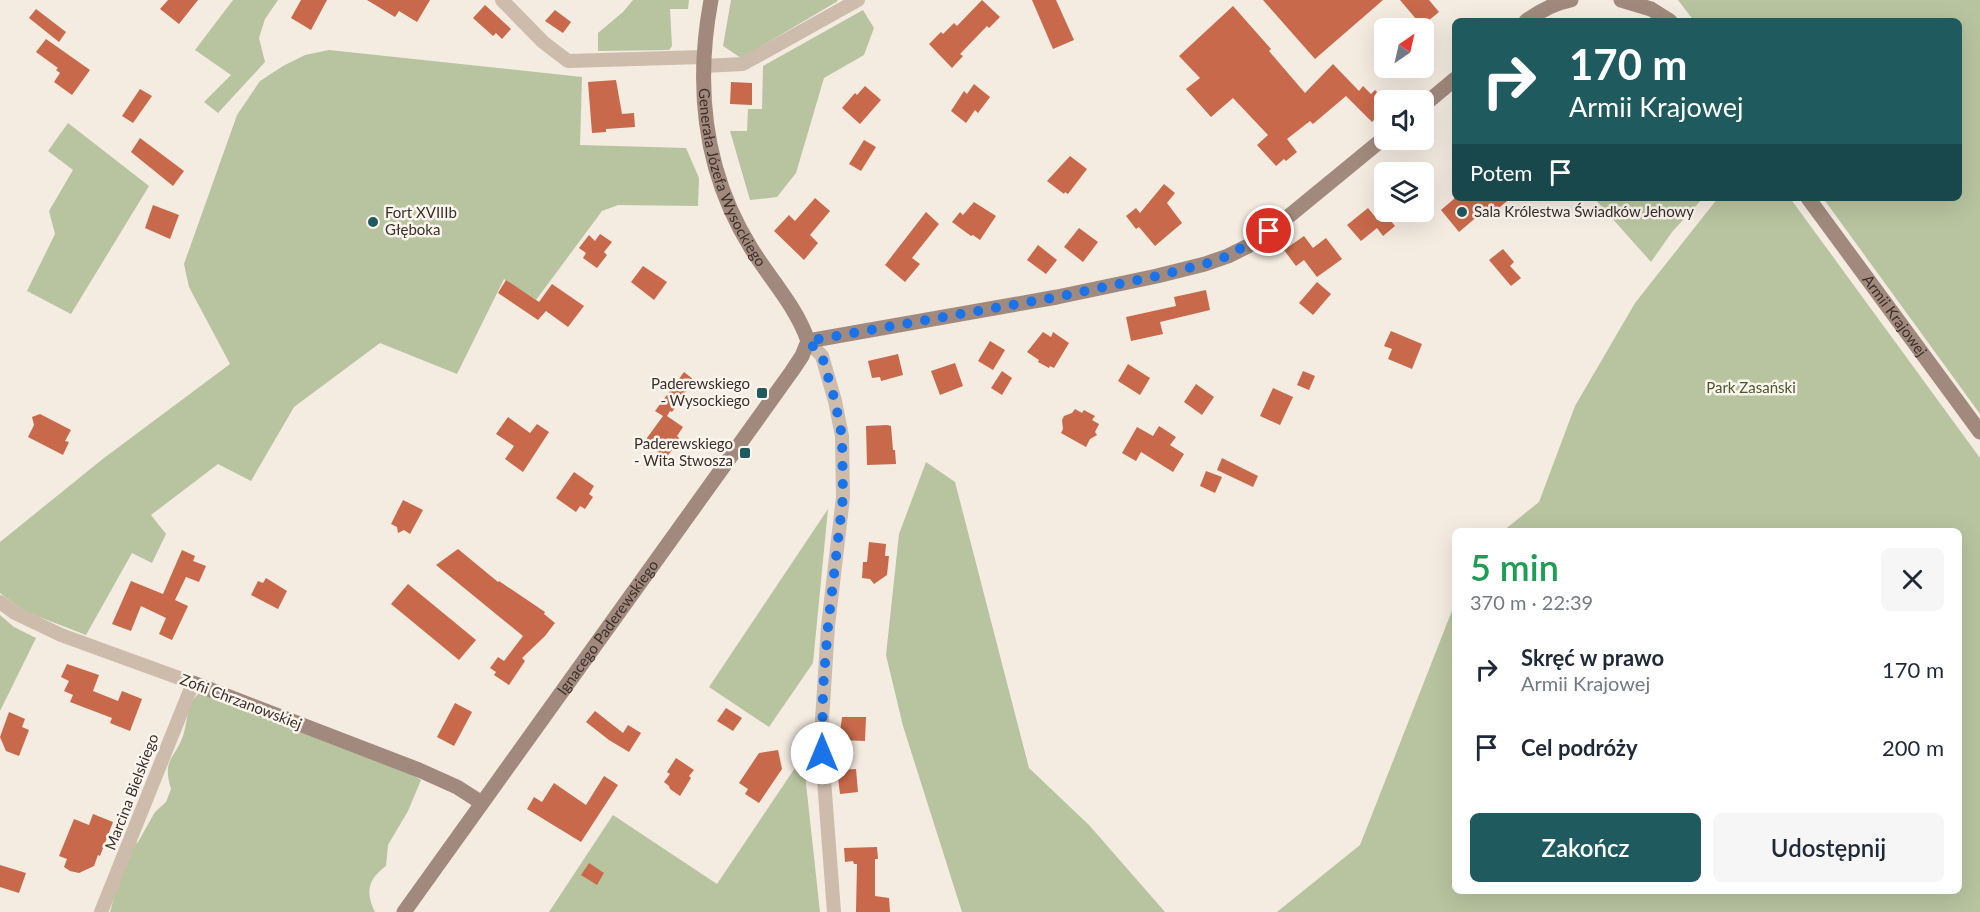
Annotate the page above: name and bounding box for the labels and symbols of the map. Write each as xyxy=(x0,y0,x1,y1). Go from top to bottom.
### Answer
north arrow xyxy=(1374,18,1434,78)
street label: Generała Józefa Wysockiego xyxy=(696,88,770,270)
place label: Sala Królestwa Świadków Jehowy xyxy=(1474,202,1694,220)
place label: Fort XVIIIb Głęboka xyxy=(385,203,457,238)
pin xyxy=(1243,205,1294,256)
marker: Sala Królestwa Świadków Jehowy xyxy=(1455,205,1469,219)
marker: Fort XVIIIb Głęboka xyxy=(366,215,380,229)
street label: Armii Krajowej xyxy=(1859,271,1931,359)
place label: Paderewskiego - Wysockiego xyxy=(651,374,750,409)
park label: Park Zasański xyxy=(1706,378,1796,396)
marker: Paderewskiego - Wysockiego xyxy=(755,386,769,400)
place label: Paderewskiego - Wita Stwosza xyxy=(634,434,733,469)
marker: Paderewskiego - Wita Stwosza xyxy=(738,446,752,460)
street label: Ignacego Paderewskiego xyxy=(553,556,662,698)
street label: Zofii Chrzanowskiej xyxy=(178,670,305,733)
position arrow xyxy=(790,721,854,785)
street label: Marcina Bielskiego xyxy=(101,731,162,852)

